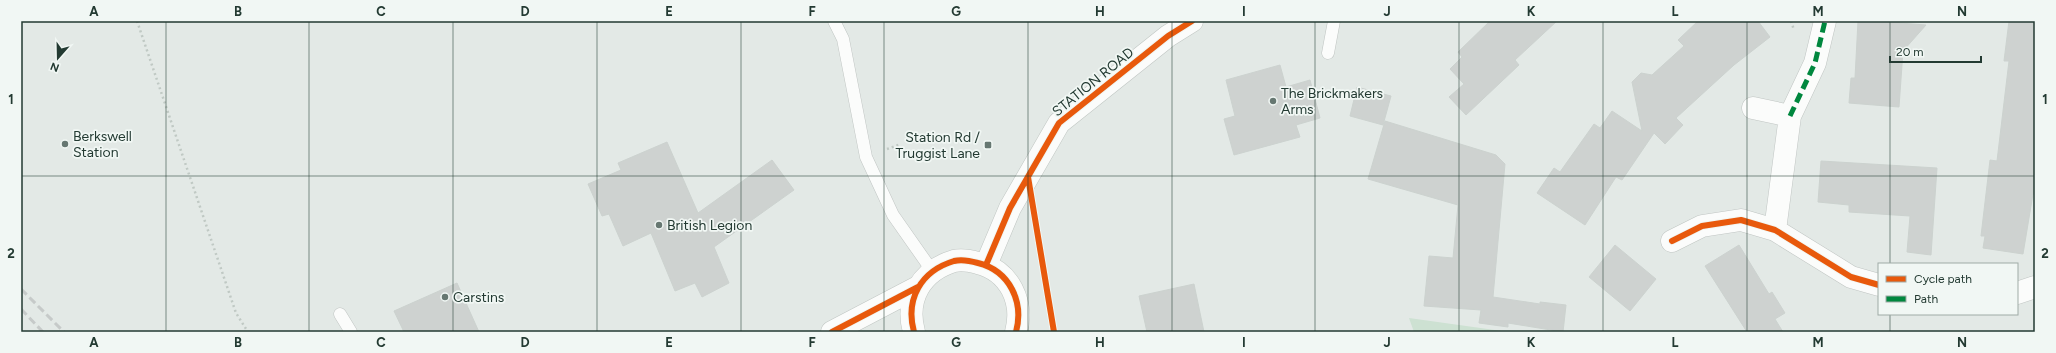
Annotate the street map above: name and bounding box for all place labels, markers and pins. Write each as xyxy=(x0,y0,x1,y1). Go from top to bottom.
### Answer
place label: The Brickmakers Arms xyxy=(1281,85,1383,118)
marker: The Brickmakers Arms xyxy=(1268,96,1278,106)
place label: Berkswell Station xyxy=(73,128,132,161)
place label: Station Rd / Truggist Lane xyxy=(896,129,981,162)
marker: Berkswell Station xyxy=(60,139,70,149)
marker: Station Rd / Truggist Lane xyxy=(983,140,993,150)
place label: British Legion xyxy=(667,217,752,234)
marker: British Legion xyxy=(654,220,664,230)
place label: Carstins xyxy=(453,289,504,306)
marker: Carstins xyxy=(440,292,450,302)

